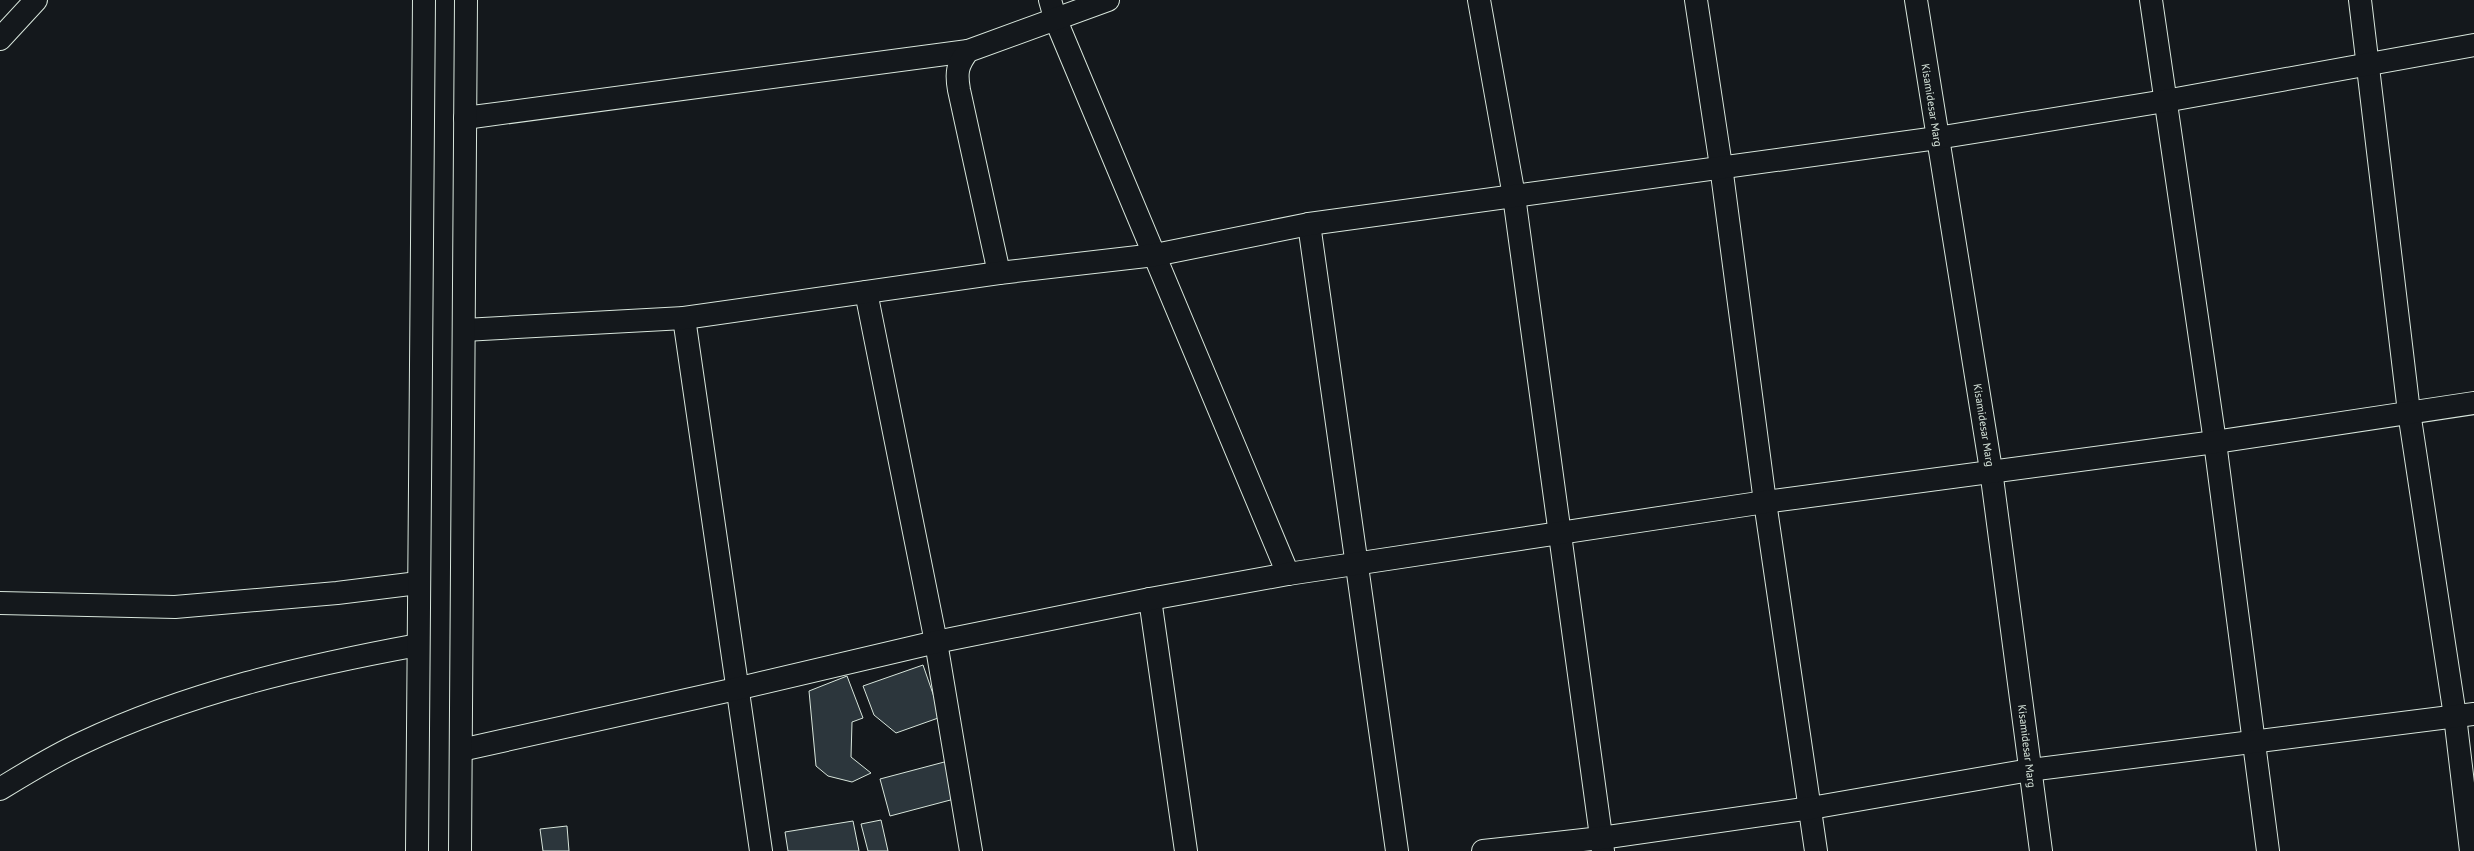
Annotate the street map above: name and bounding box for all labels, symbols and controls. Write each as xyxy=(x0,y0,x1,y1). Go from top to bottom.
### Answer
street label: Kisamidesar Marg xyxy=(1919,63,1945,148)
street label: Kisamidesar Marg xyxy=(1971,383,1997,468)
street label: Kisamidesar Marg xyxy=(2015,704,2039,788)

